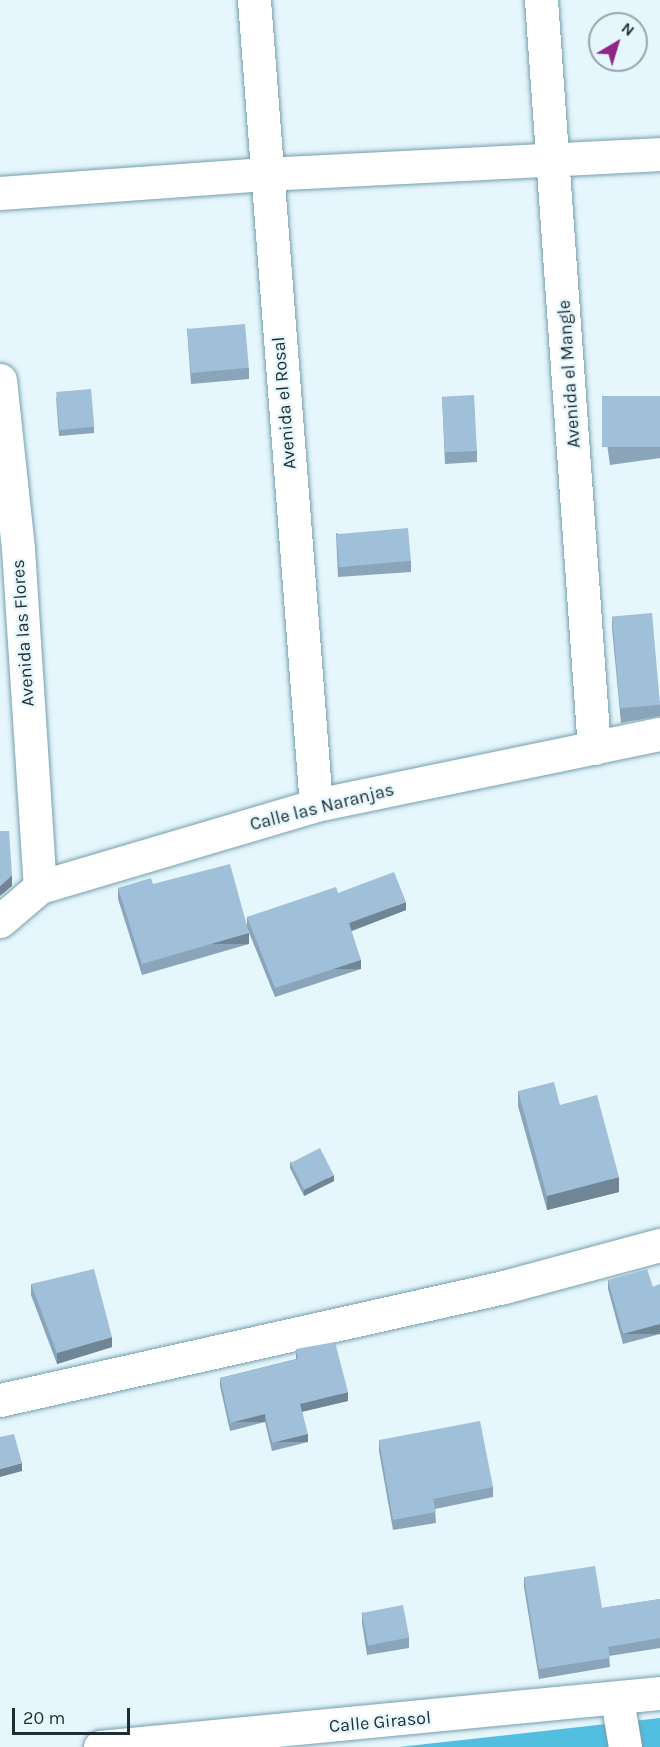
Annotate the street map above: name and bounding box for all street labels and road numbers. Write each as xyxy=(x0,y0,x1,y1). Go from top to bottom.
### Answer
street label: Avenida el Mangle xyxy=(553,299,585,449)
street label: Avenida el Rosal xyxy=(267,336,301,470)
street label: Avenida las Flores xyxy=(7,559,39,707)
street label: Calle las Naranjas xyxy=(248,779,396,835)
street label: Calle Girasol xyxy=(328,1707,432,1737)

